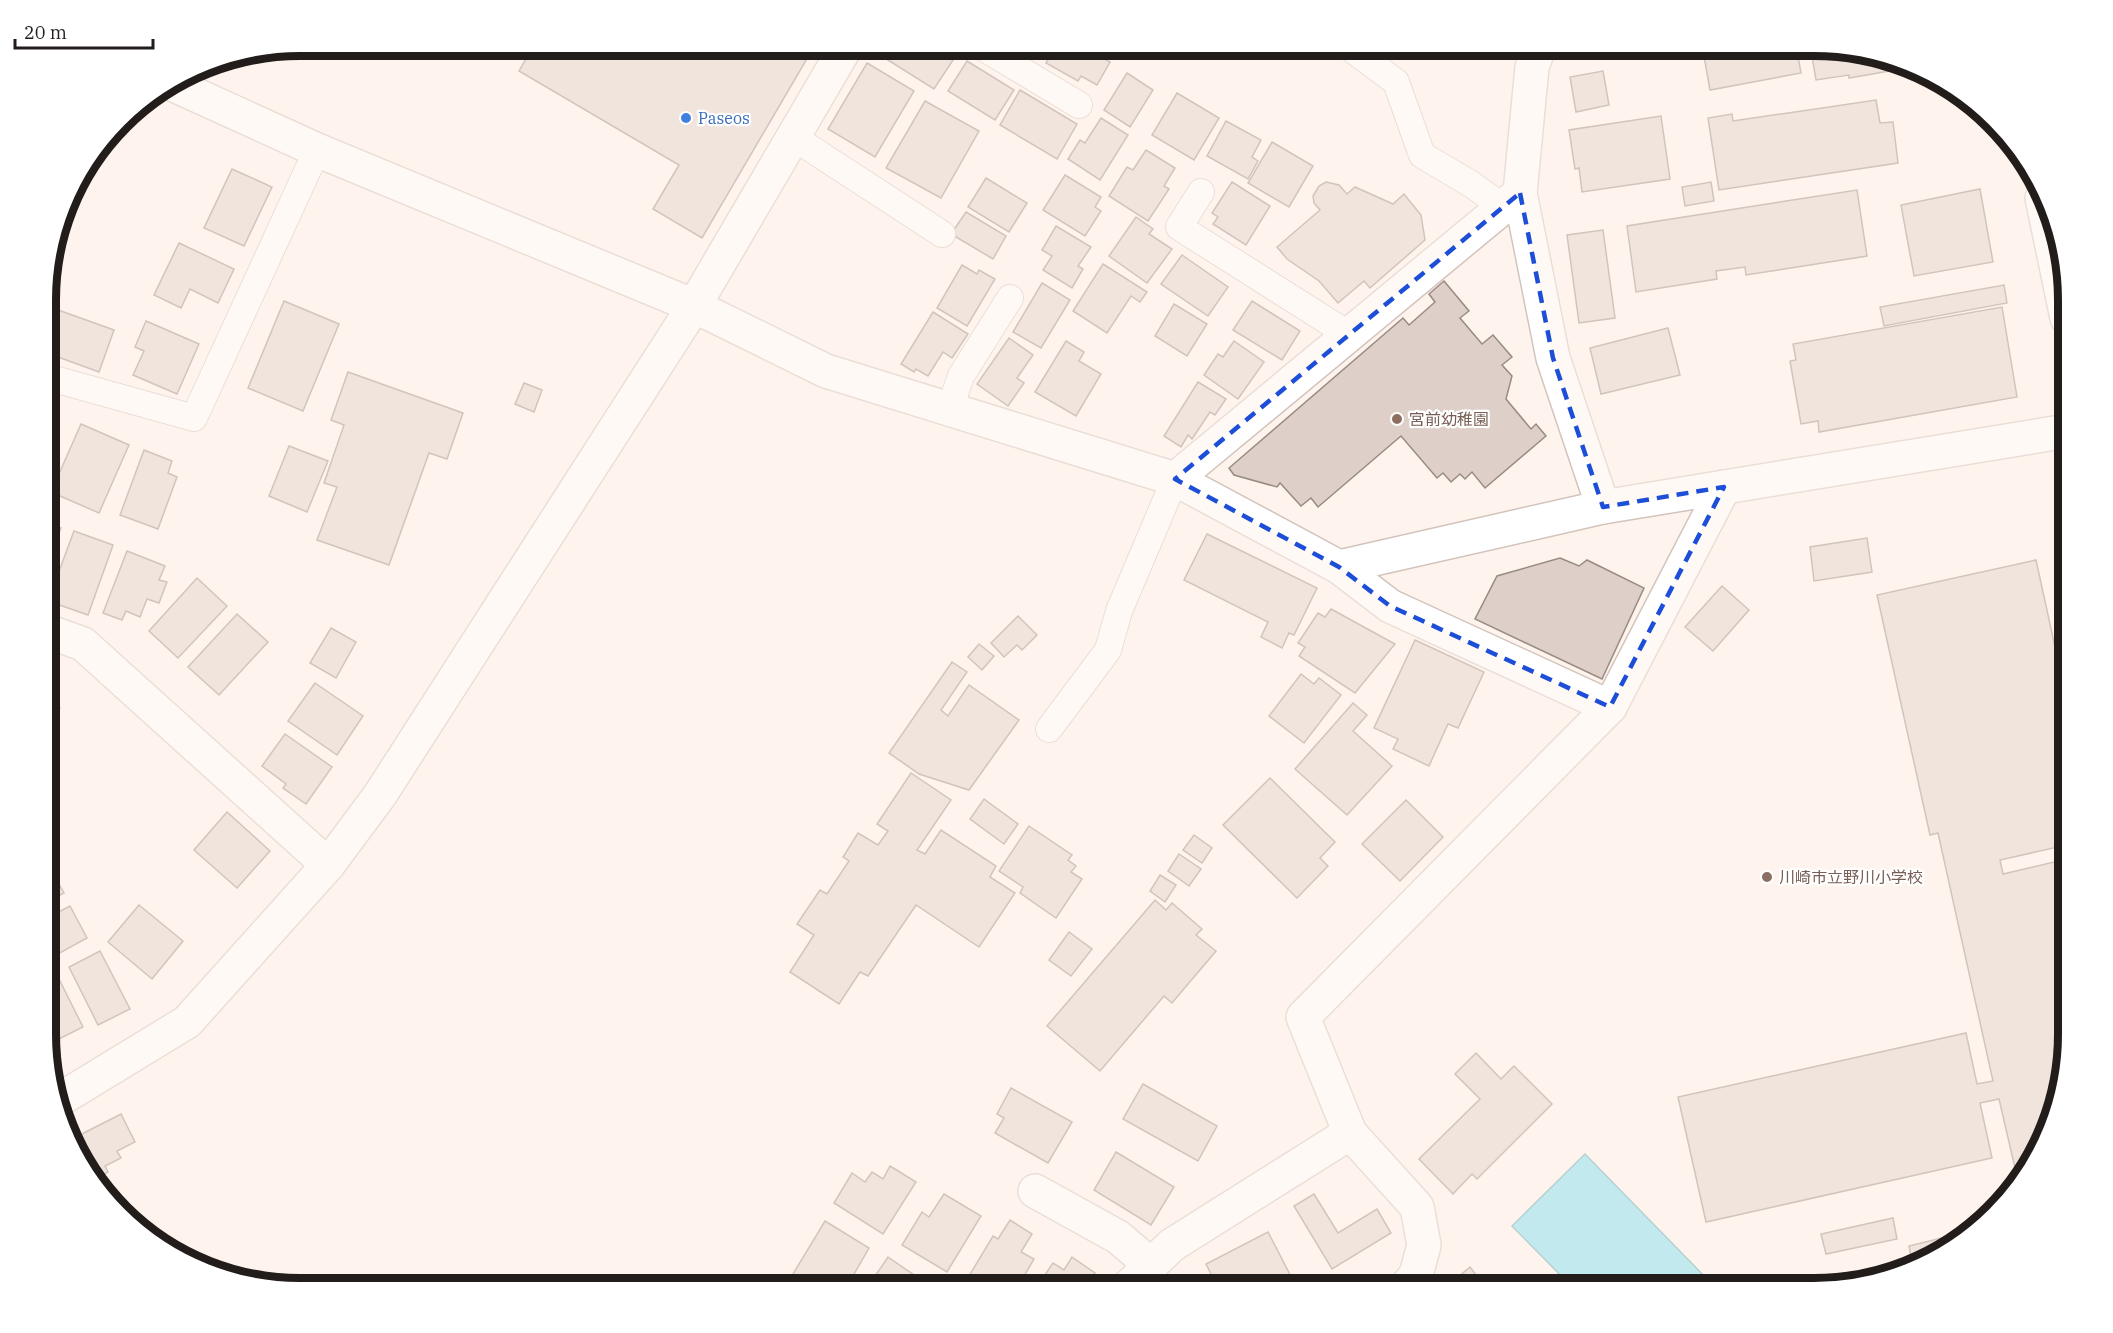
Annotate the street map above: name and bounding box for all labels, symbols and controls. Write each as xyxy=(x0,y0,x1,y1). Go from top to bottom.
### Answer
scale bar xyxy=(15,12,153,50)
text: 20 m xyxy=(24,21,67,44)
place label: Paseos xyxy=(698,108,750,128)
marker: Paseos xyxy=(679,111,693,125)
place label: 宮前幼稚園 xyxy=(1409,409,1489,429)
marker: 宮前幼稚園 xyxy=(1390,412,1404,426)
place label: 川崎市立野川小学校 xyxy=(1779,867,1923,887)
marker: 川崎市立野川小学校 xyxy=(1760,870,1774,884)

